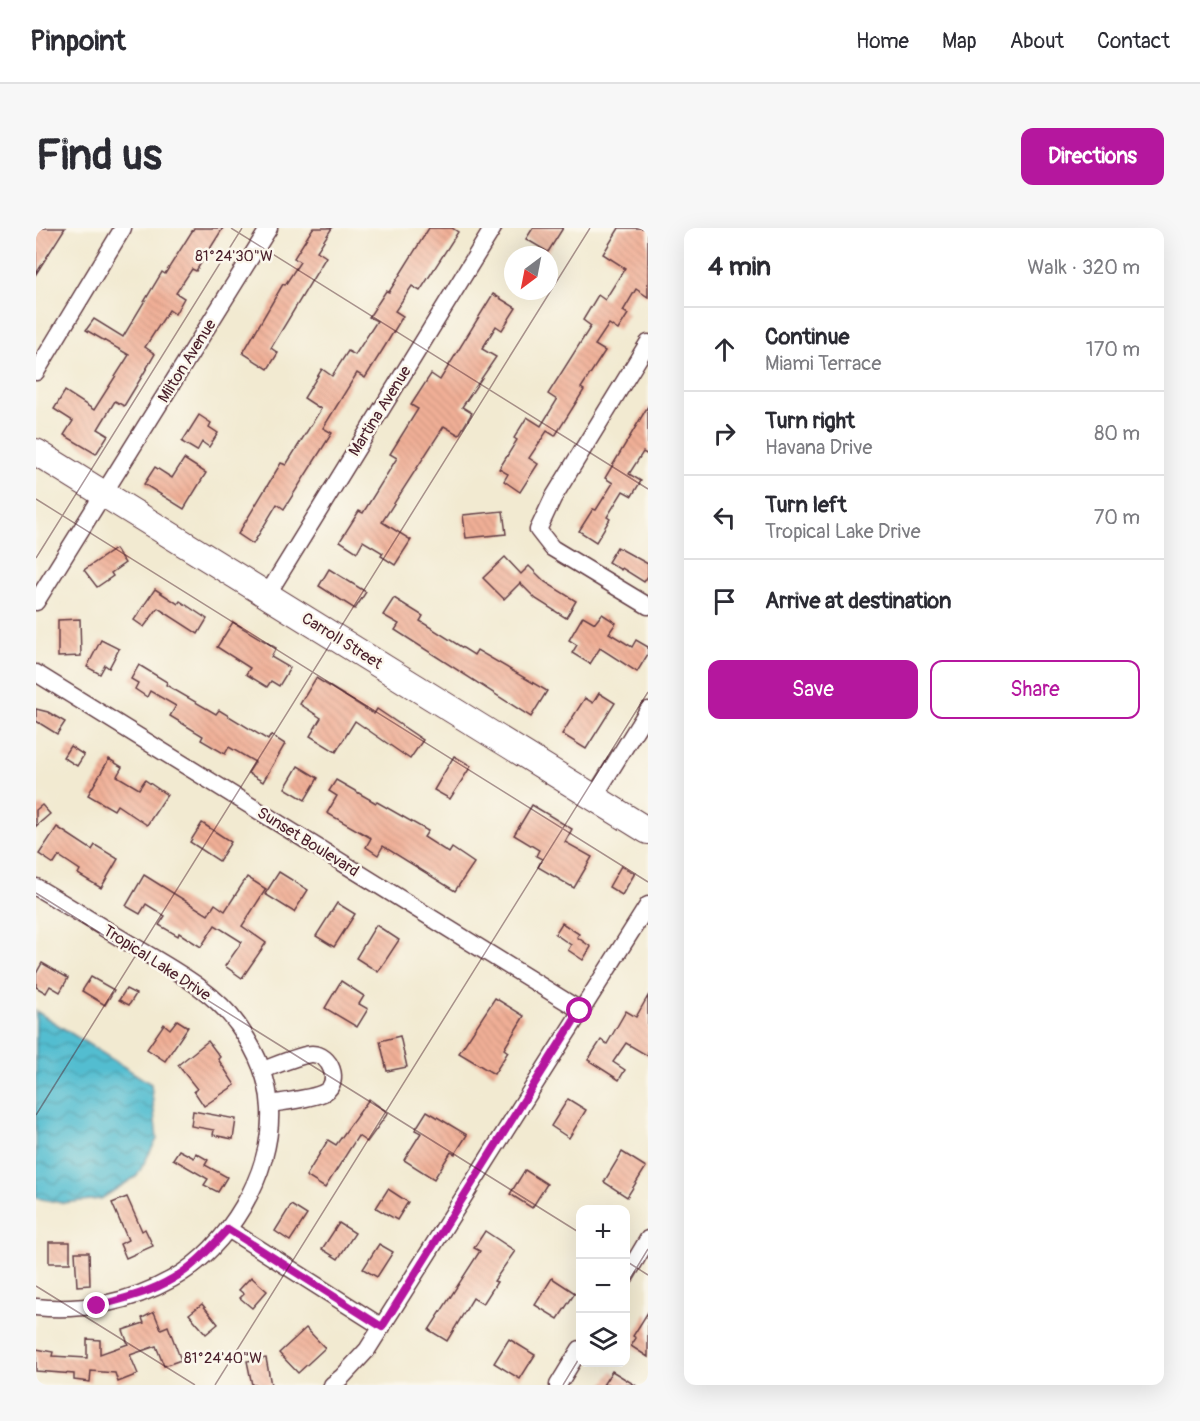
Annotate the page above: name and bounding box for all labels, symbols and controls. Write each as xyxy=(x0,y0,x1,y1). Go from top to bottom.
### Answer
text: Pinpoint xyxy=(30,24,126,59)
text: Home xyxy=(856,28,909,55)
text: Map xyxy=(942,28,977,55)
text: About xyxy=(1010,28,1064,55)
text: Contact xyxy=(1097,28,1170,55)
button: Directions xyxy=(1021,128,1164,185)
text: Find us xyxy=(36,130,162,182)
north arrow xyxy=(504,246,558,300)
text: 81°24'30"W xyxy=(195,247,273,266)
text: 4 min xyxy=(708,251,771,283)
text: Walk · 320 m xyxy=(1027,255,1140,280)
street label: Milton Avenue xyxy=(153,315,221,406)
text: Continue xyxy=(765,323,849,351)
icon: ahead xyxy=(708,333,741,366)
text: 170 m xyxy=(1086,337,1140,362)
text: Miami Terrace xyxy=(765,351,881,376)
street label: Martina Avenue xyxy=(344,362,416,460)
text: Turn right xyxy=(765,407,855,435)
icon: right xyxy=(708,417,741,450)
text: 80 m xyxy=(1094,421,1140,446)
text: Havana Drive xyxy=(765,435,872,460)
text: Turn left xyxy=(765,491,847,519)
icon: left xyxy=(708,501,741,534)
text: 70 m xyxy=(1094,505,1140,530)
text: Tropical Lake Drive xyxy=(765,519,921,544)
icon: arrive xyxy=(708,585,741,618)
text: Arrive at destination xyxy=(765,587,951,615)
street label: Carroll Street xyxy=(298,608,387,674)
button: Save xyxy=(708,660,918,719)
button: Share xyxy=(930,660,1140,719)
street label: Sunset Boulevard xyxy=(253,803,363,881)
street label: Tropical Lake Drive xyxy=(99,921,215,1005)
route start xyxy=(566,997,592,1023)
map controls xyxy=(576,1205,630,1367)
button: + xyxy=(576,1205,630,1259)
button: − xyxy=(576,1259,630,1313)
route end xyxy=(83,1292,109,1318)
button: layers xyxy=(576,1313,630,1367)
text: 81°24'40"W xyxy=(184,1349,262,1368)

